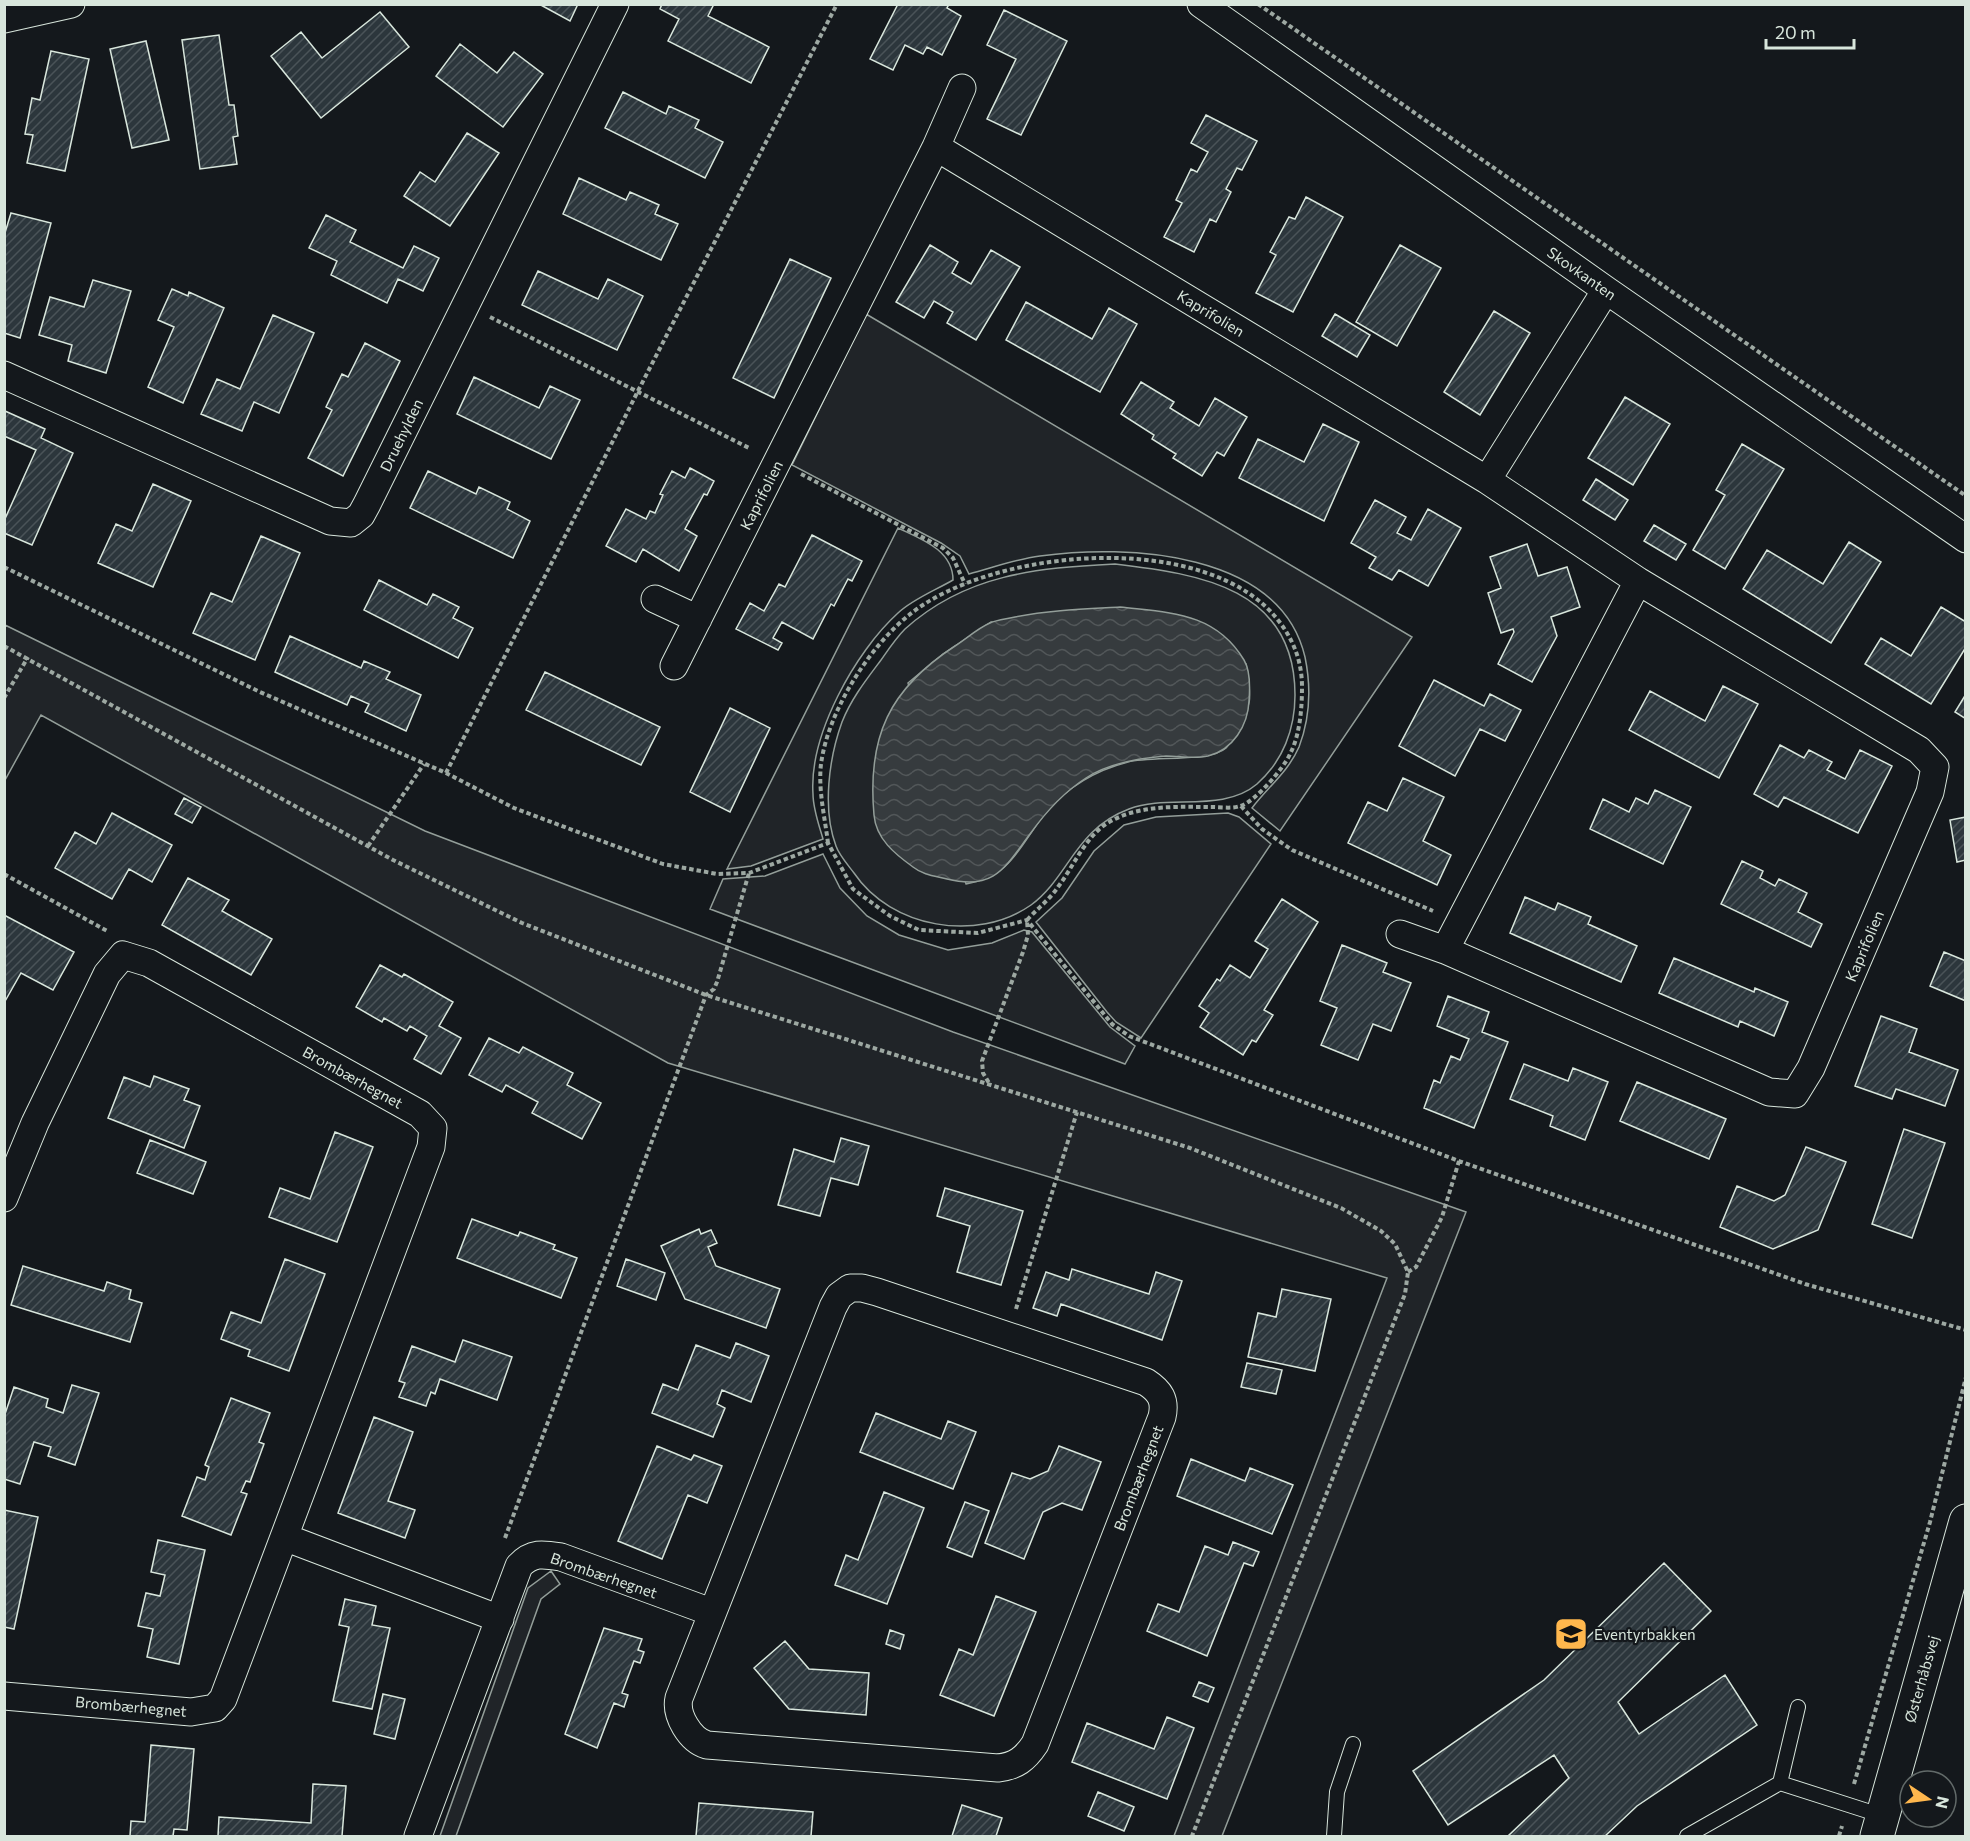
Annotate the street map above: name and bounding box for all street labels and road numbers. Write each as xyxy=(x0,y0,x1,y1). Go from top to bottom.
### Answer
street label: Skovkanten xyxy=(1544,243,1620,303)
street label: Kaprifolien xyxy=(1174,286,1248,340)
street label: Druehylden xyxy=(376,396,426,474)
street label: Kaprifolien xyxy=(736,457,786,533)
street label: Kaprifolien xyxy=(1841,908,1887,984)
street label: Brombærhegnet xyxy=(300,1042,406,1112)
street label: Brombærhegnet xyxy=(1110,1423,1166,1533)
street label: Brombærhegnet xyxy=(548,1548,660,1602)
street label: Østerhåbsvej xyxy=(1900,1633,1942,1725)
street label: Brombærhegnet xyxy=(75,1692,187,1720)

